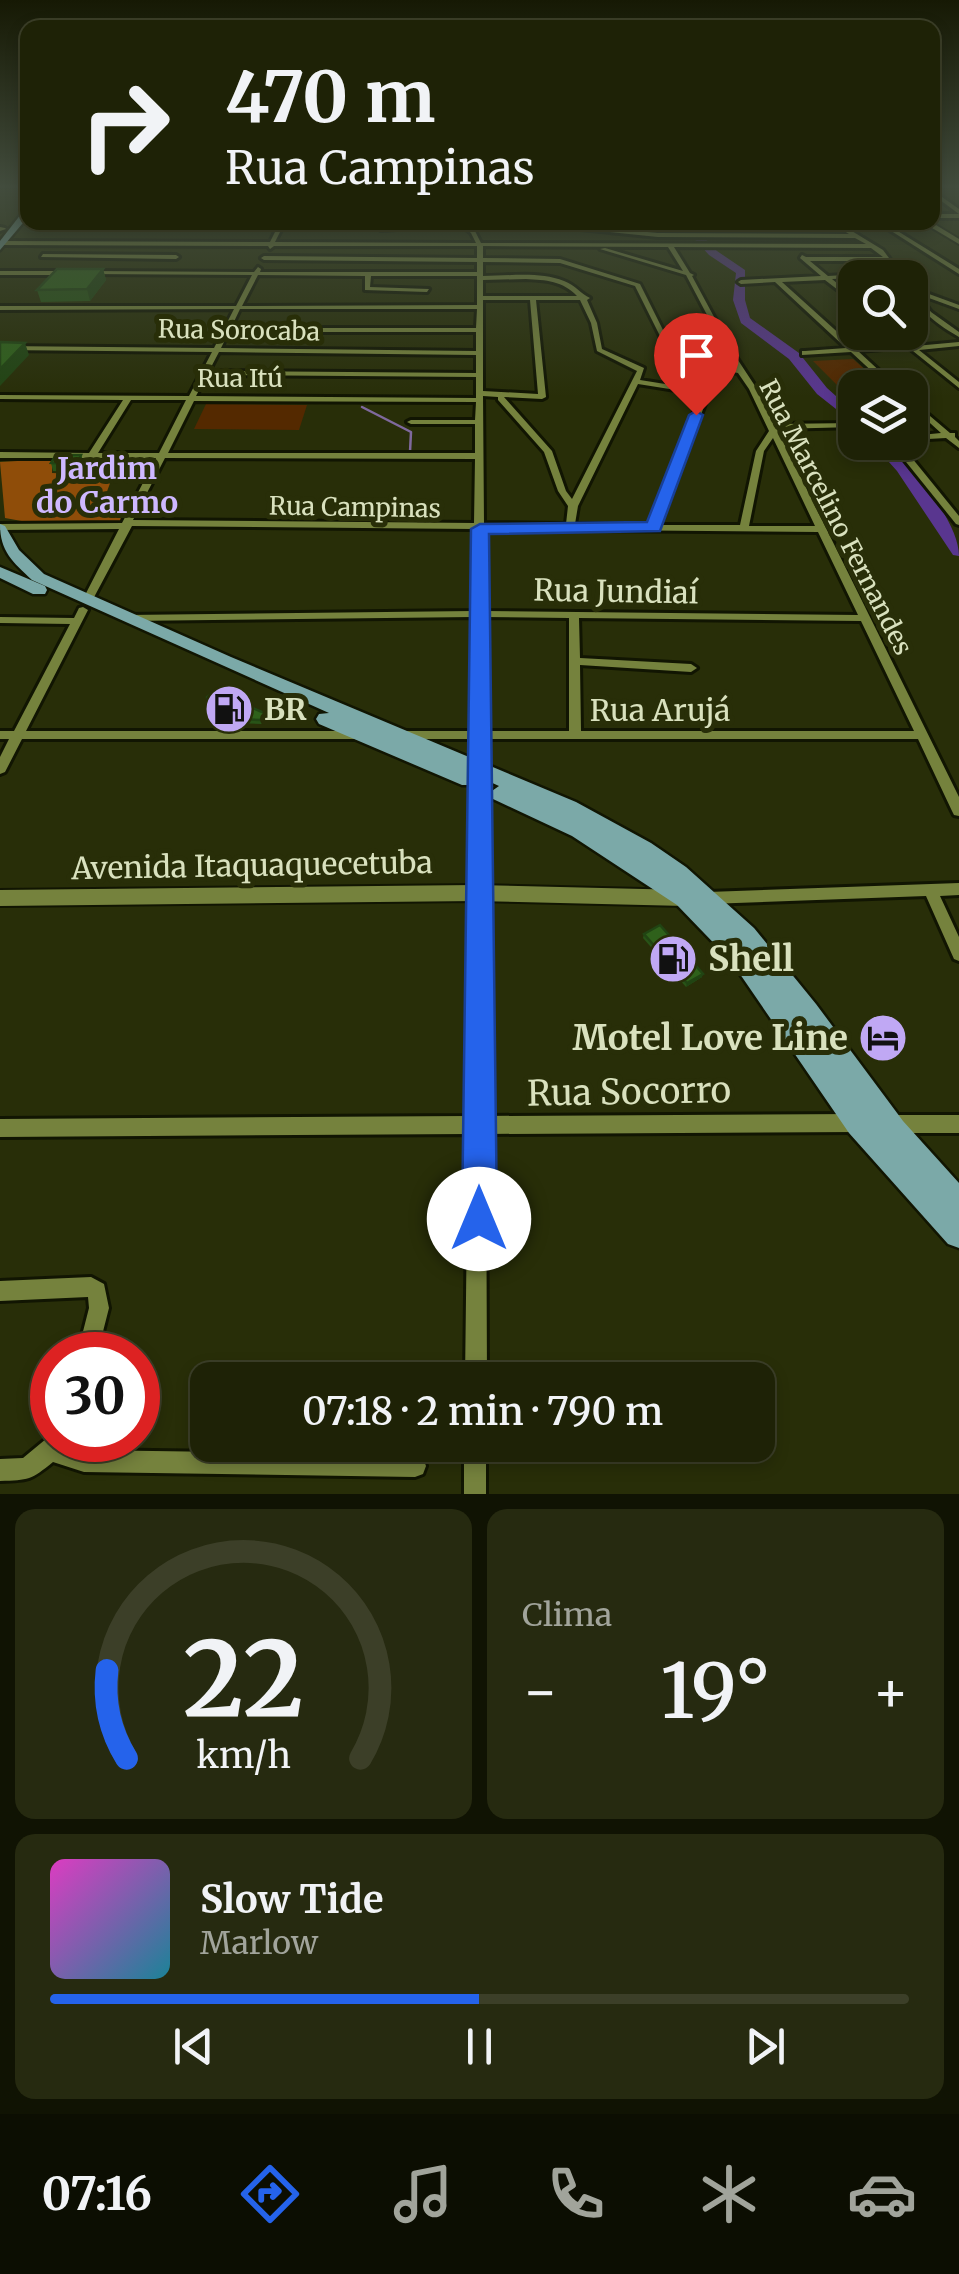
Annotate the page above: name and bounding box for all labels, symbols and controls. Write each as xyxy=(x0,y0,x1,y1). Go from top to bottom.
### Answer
text: 470 m xyxy=(225,53,435,141)
icon: right xyxy=(60,60,190,190)
text: Rua Campinas xyxy=(225,140,535,196)
map controls xyxy=(838,260,928,460)
button: search xyxy=(838,260,928,350)
street label: Rua Sorocaba xyxy=(158,313,320,347)
pin xyxy=(654,313,739,416)
icon: arrive xyxy=(669,328,724,383)
street label: Rua Itú xyxy=(197,362,283,394)
button: layers xyxy=(838,370,928,460)
street label: Rua Marcelino Fernandes xyxy=(752,374,920,660)
district label: Jardim do Carmo xyxy=(36,449,178,521)
street label: Rua Campinas xyxy=(269,490,441,524)
street label: Rua Jundiaí xyxy=(533,571,700,611)
fuel station icon: BR xyxy=(203,683,255,735)
place label: BR xyxy=(264,690,307,728)
street label: Rua Arujá xyxy=(590,691,730,729)
street label: Avenida Itaquaquecetuba xyxy=(70,843,433,887)
fuel station icon: Shell xyxy=(647,933,699,985)
place label: Shell xyxy=(708,937,794,981)
hotel icon: Motel Love Line xyxy=(857,1012,909,1064)
place label: Motel Love Line xyxy=(572,1016,848,1060)
street label: Rua Socorro xyxy=(527,1068,731,1116)
position arrow xyxy=(427,1167,531,1271)
speed limit sign: 30 xyxy=(30,1332,160,1462)
text: 07:18 · 2 min · 790 m xyxy=(302,1388,663,1435)
text: Clima xyxy=(522,1595,612,1635)
text: 22 xyxy=(183,1614,304,1744)
text: 19° xyxy=(660,1644,771,1738)
text: − xyxy=(522,1657,559,1726)
text: + xyxy=(872,1657,909,1726)
text: km/h xyxy=(196,1733,291,1778)
text: Slow Tide xyxy=(200,1876,384,1923)
text: Marlow xyxy=(200,1923,318,1963)
icon: previous xyxy=(166,2019,221,2074)
icon: pause xyxy=(452,2019,507,2074)
icon: next xyxy=(738,2019,793,2074)
icon: directions xyxy=(235,2159,305,2229)
icon: music xyxy=(388,2159,458,2229)
icon: phone xyxy=(541,2159,611,2229)
icon: climate xyxy=(694,2159,764,2229)
icon: car xyxy=(847,2159,917,2229)
text: 07:16 xyxy=(42,2166,152,2222)

